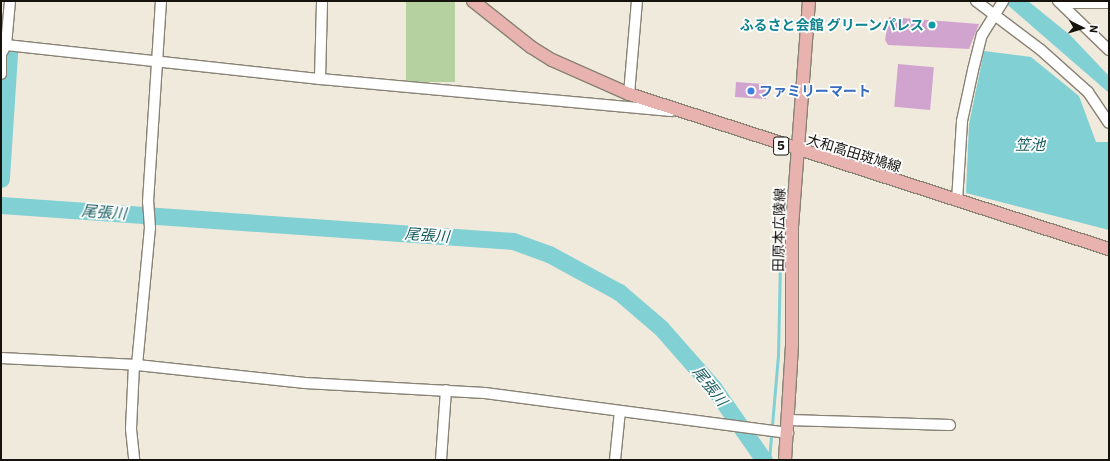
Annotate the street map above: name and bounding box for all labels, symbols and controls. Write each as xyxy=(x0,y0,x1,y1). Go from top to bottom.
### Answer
north arrow xyxy=(1062,8,1102,48)
place label: ふるさと会館 グリーンパレス xyxy=(739,17,924,33)
marker: ふるさと会館 グリーンパレス xyxy=(927,20,937,30)
text: N xyxy=(1087,24,1101,34)
place label: ファミリーマート xyxy=(759,83,871,99)
marker: ファミリーマート xyxy=(746,86,756,96)
street label: 大和高田斑鳩線 xyxy=(805,131,903,175)
road number: 5 xyxy=(773,135,789,157)
water label: 笠池 xyxy=(1015,136,1045,154)
street label: 田原本広陵線 xyxy=(770,188,788,272)
water label: 尾張川 xyxy=(81,201,127,223)
water label: 尾張川 xyxy=(404,224,450,246)
water label: 尾張川 xyxy=(689,363,731,409)

